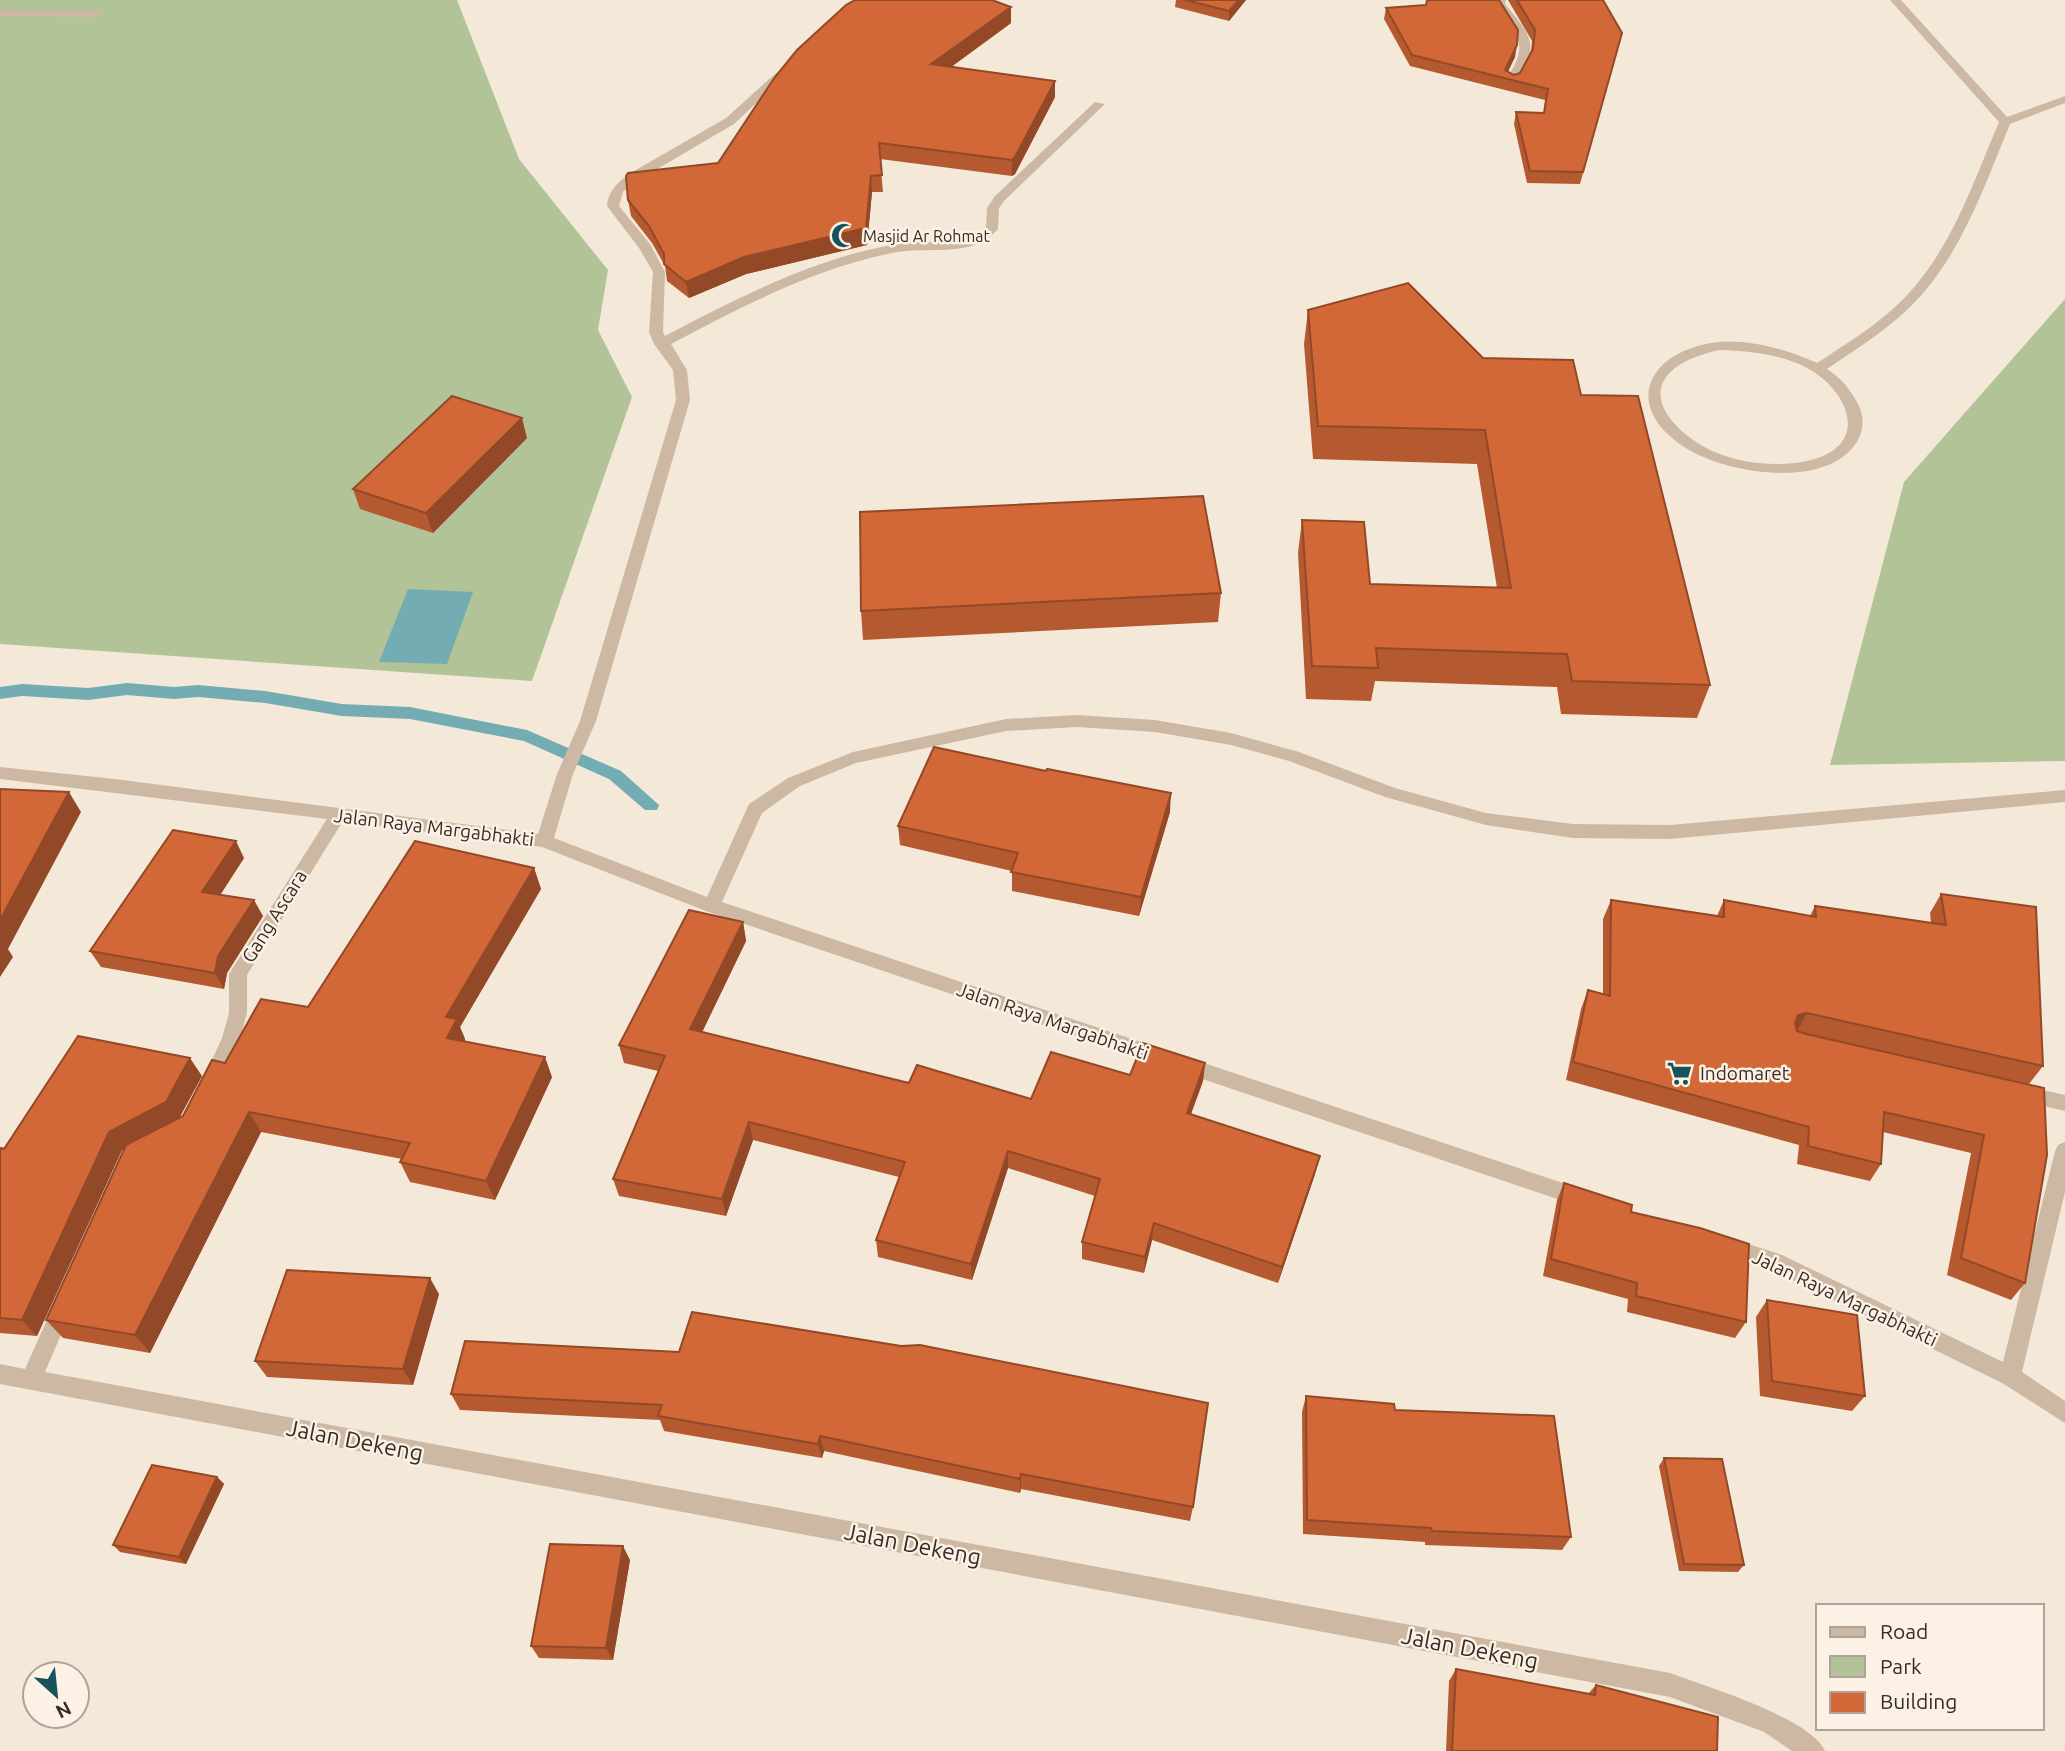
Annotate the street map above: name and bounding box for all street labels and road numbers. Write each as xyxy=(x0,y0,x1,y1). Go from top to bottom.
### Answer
street label: Jalan Raya Margabhakti xyxy=(333,804,535,850)
street label: Gang Ascara xyxy=(237,866,311,966)
street label: Jalan Raya Margabhakti xyxy=(954,978,1152,1064)
street label: Jalan Raya Margabhakti xyxy=(1749,1245,1941,1351)
street label: Jalan Dekeng xyxy=(285,1415,425,1465)
street label: Jalan Dekeng xyxy=(843,1519,983,1569)
street label: Jalan Dekeng xyxy=(1400,1623,1540,1673)

